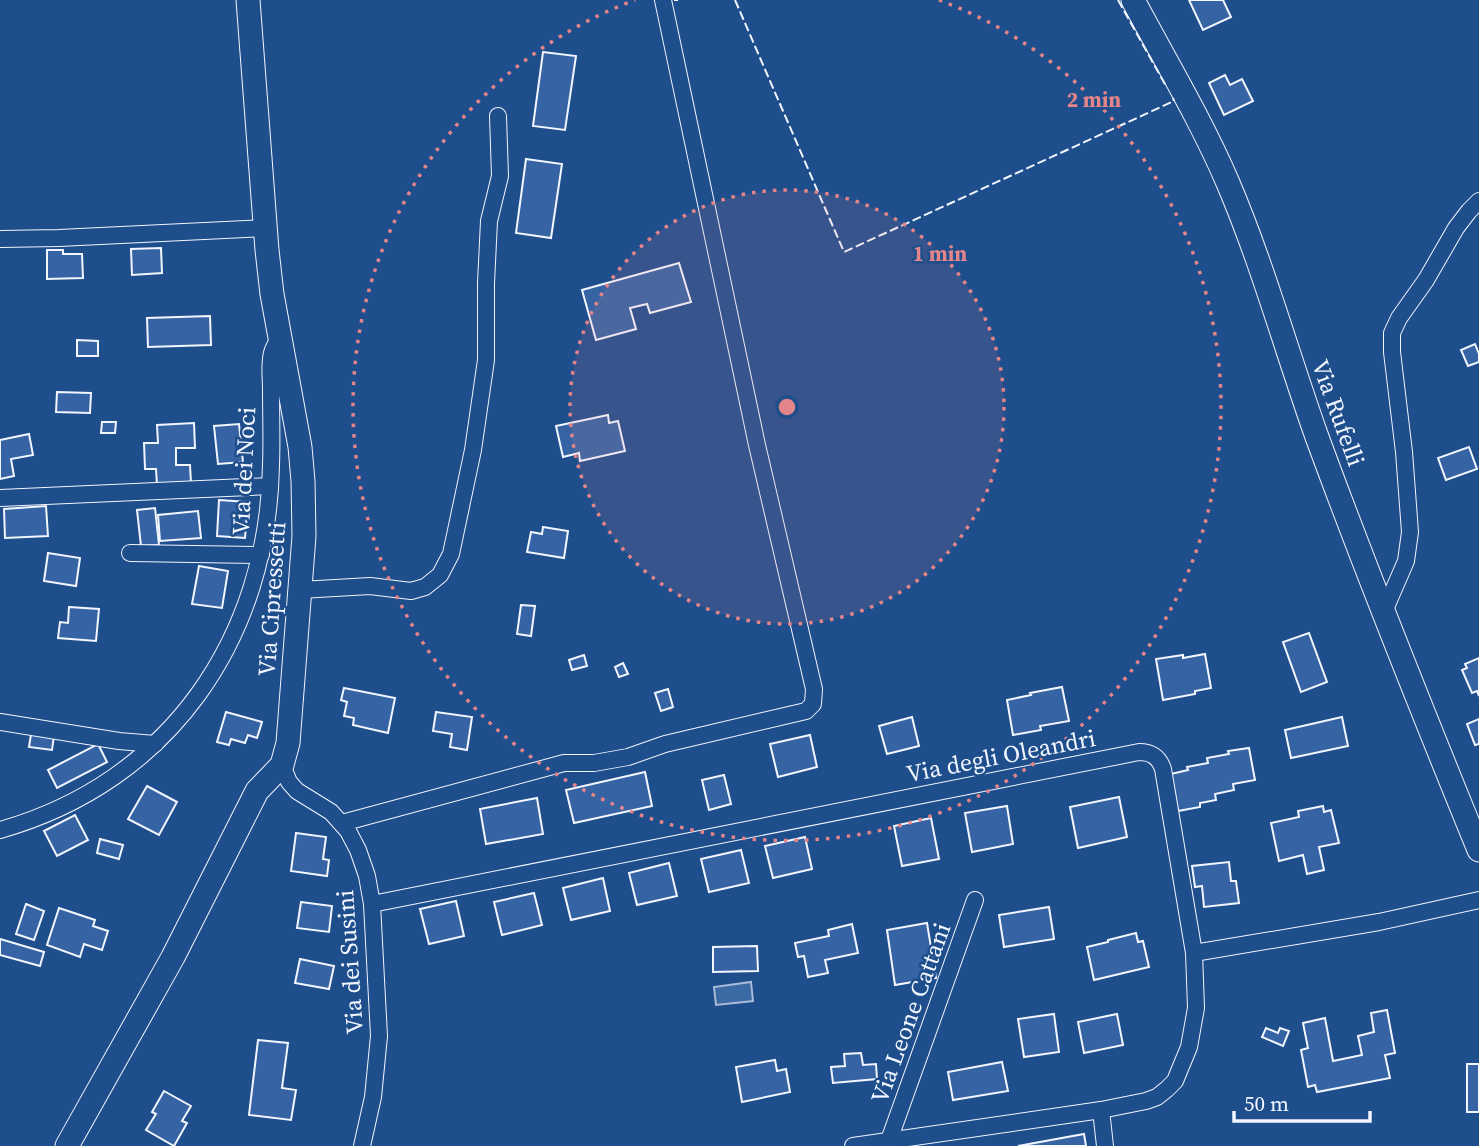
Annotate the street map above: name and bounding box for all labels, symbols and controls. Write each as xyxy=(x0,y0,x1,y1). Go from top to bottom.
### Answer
text: 2 min xyxy=(1067,85,1121,114)
text: 1 min xyxy=(913,239,967,268)
street label: Via Rufelli xyxy=(1304,355,1373,471)
centre of rings xyxy=(775,395,799,419)
street label: Via dei Noci xyxy=(224,406,263,536)
street label: Via Cipressetti xyxy=(250,521,293,677)
street label: Via degli Oleandri xyxy=(904,721,1098,790)
street label: Via dei Susini xyxy=(328,889,371,1035)
street label: Via Leone Cattani xyxy=(863,918,958,1108)
scale bar xyxy=(1234,1080,1370,1124)
text: 50 m xyxy=(1244,1089,1289,1118)

